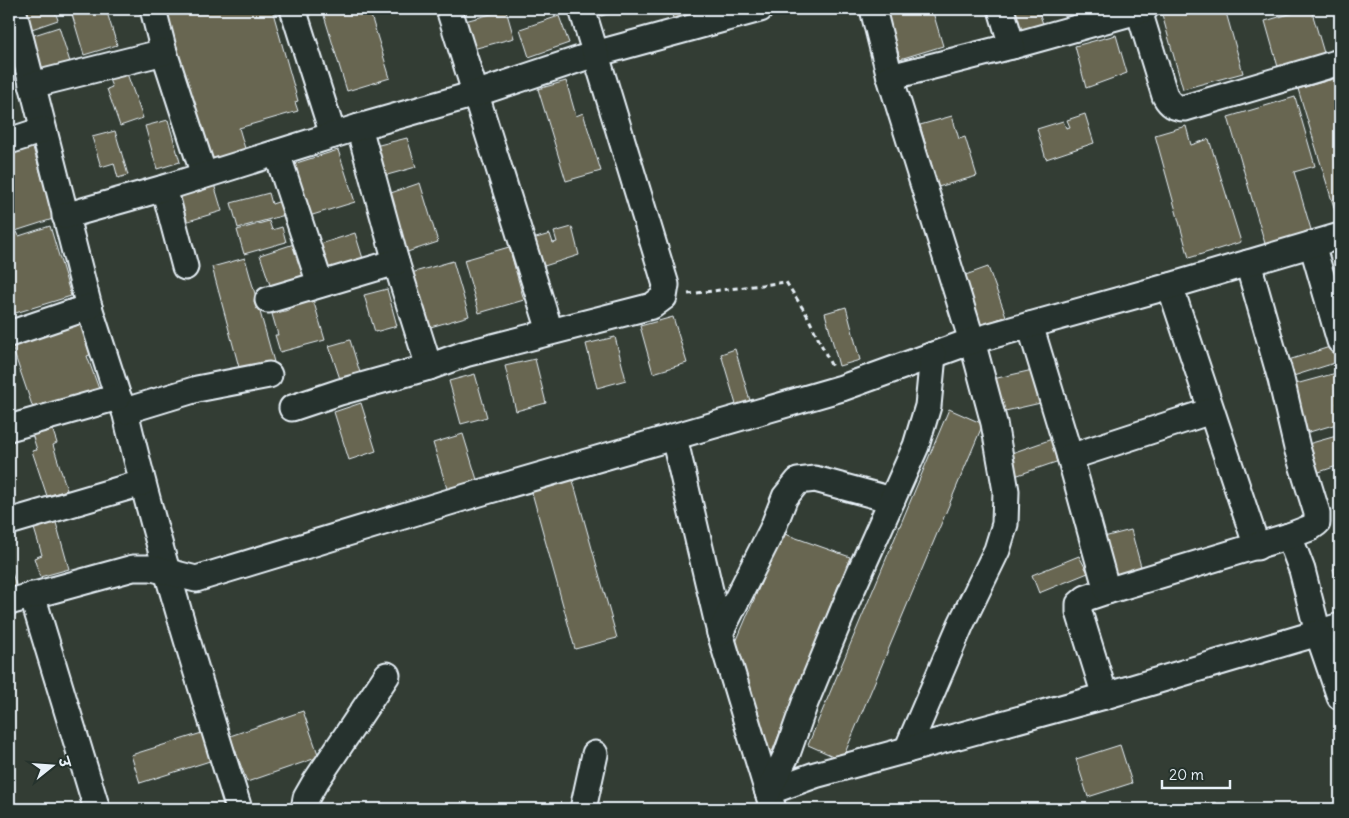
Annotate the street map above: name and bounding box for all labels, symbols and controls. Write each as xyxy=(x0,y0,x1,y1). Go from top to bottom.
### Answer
north arrow xyxy=(28,740,78,790)
text: उ xyxy=(54,753,75,771)
scale bar xyxy=(1162,758,1229,790)
text: 20 m xyxy=(1169,765,1204,784)

